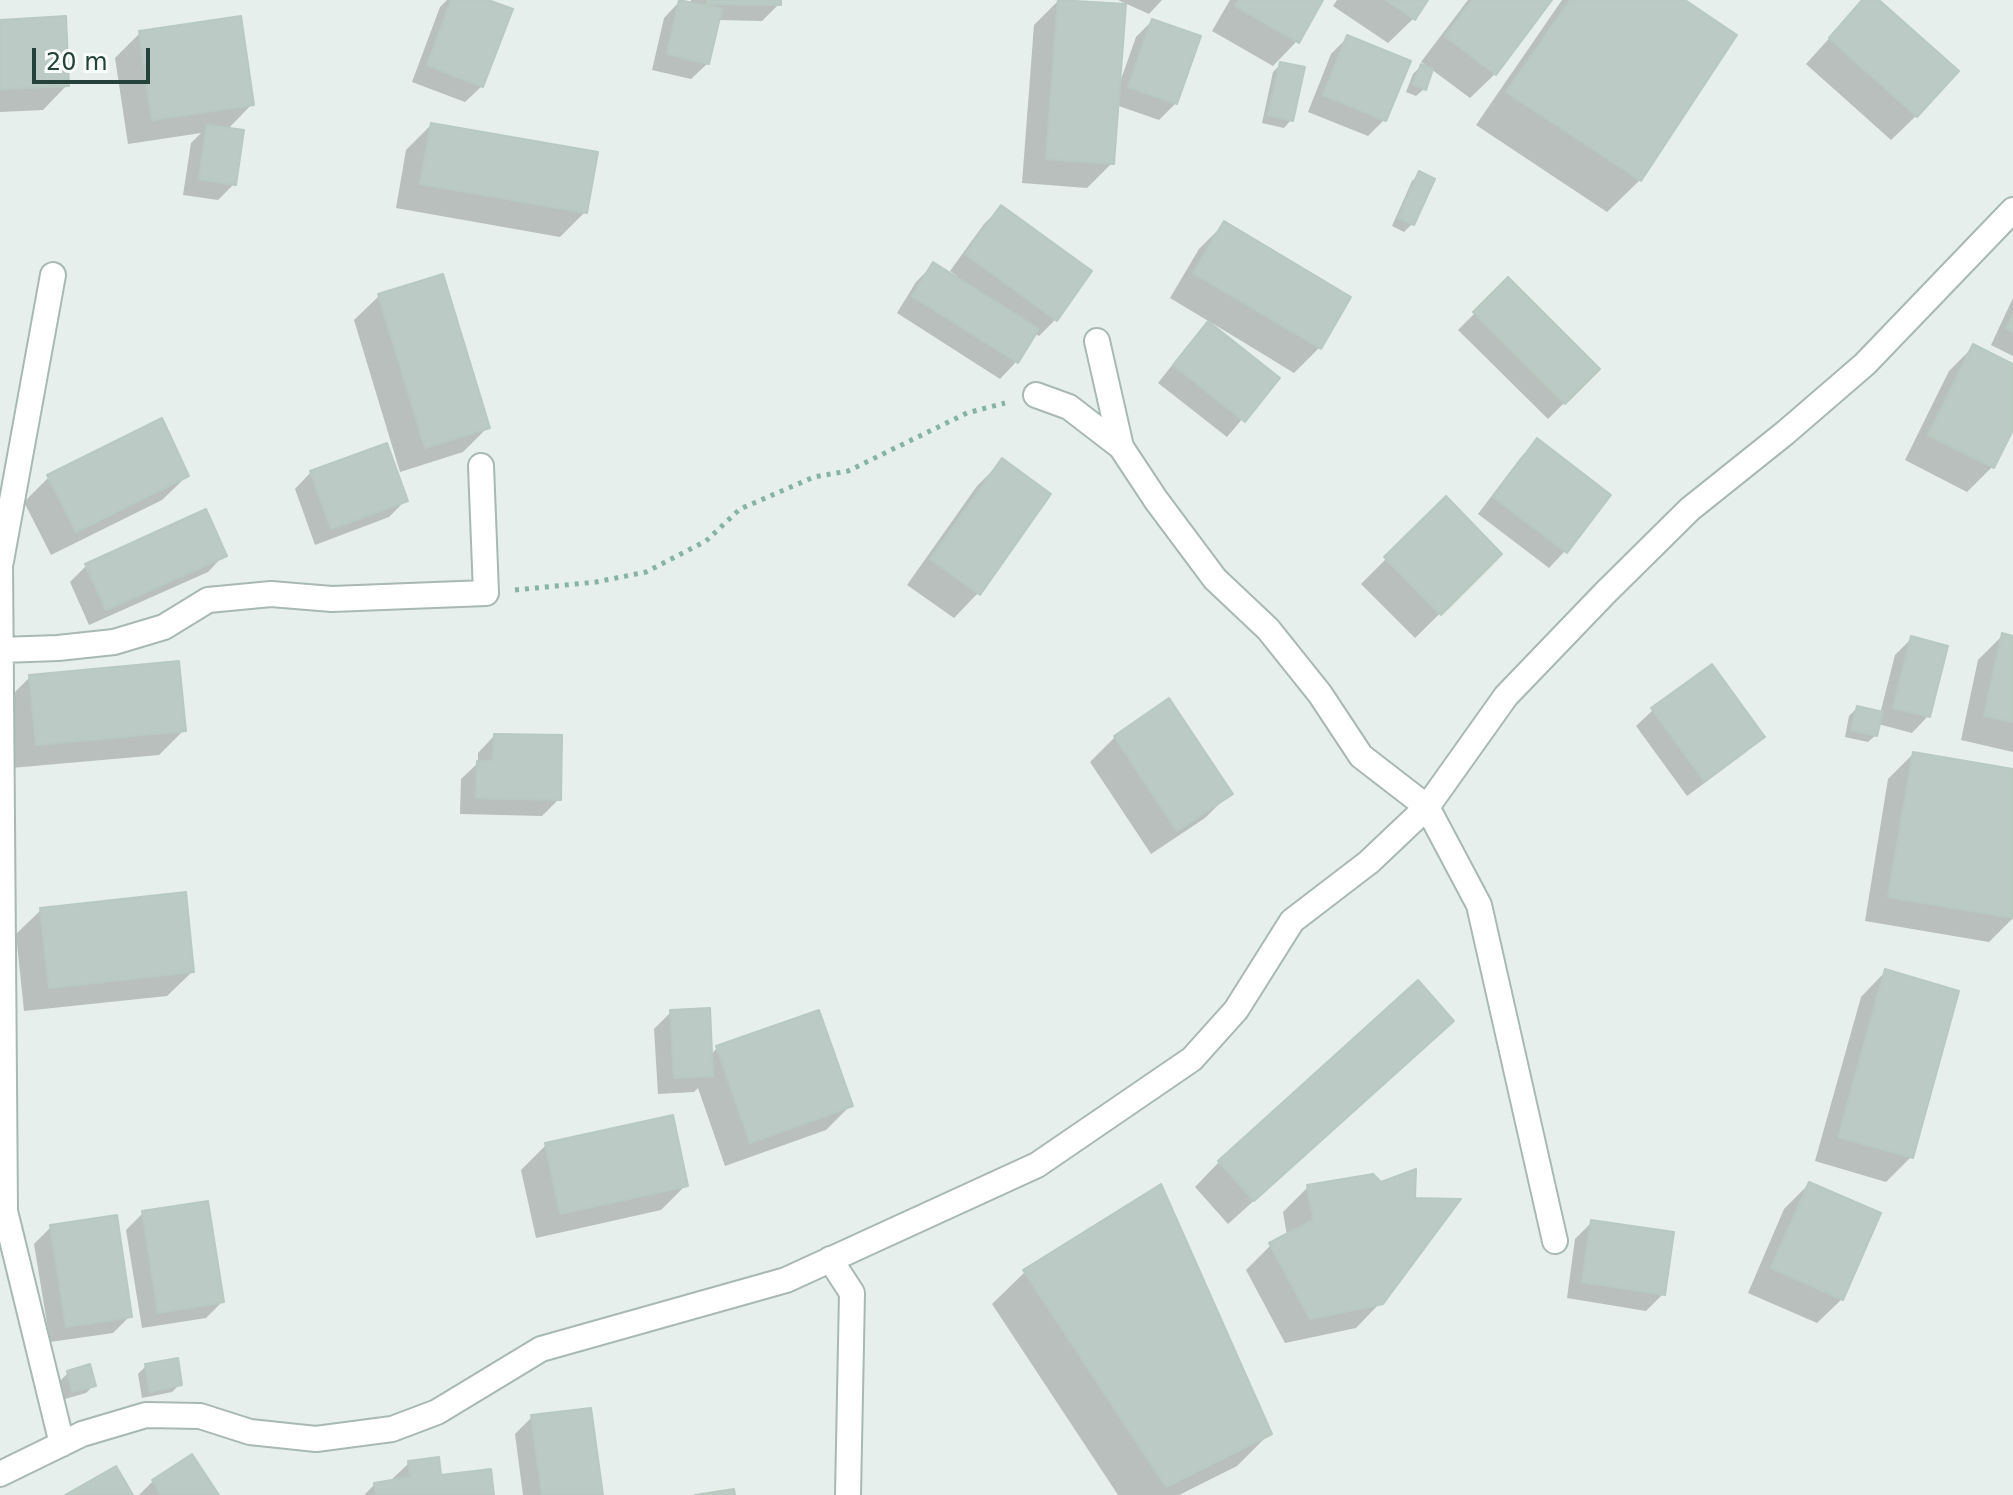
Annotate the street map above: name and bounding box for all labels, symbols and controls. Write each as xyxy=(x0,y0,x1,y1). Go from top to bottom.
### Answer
scale bar xyxy=(36,32,154,82)
text: 20 m xyxy=(46,48,108,76)

